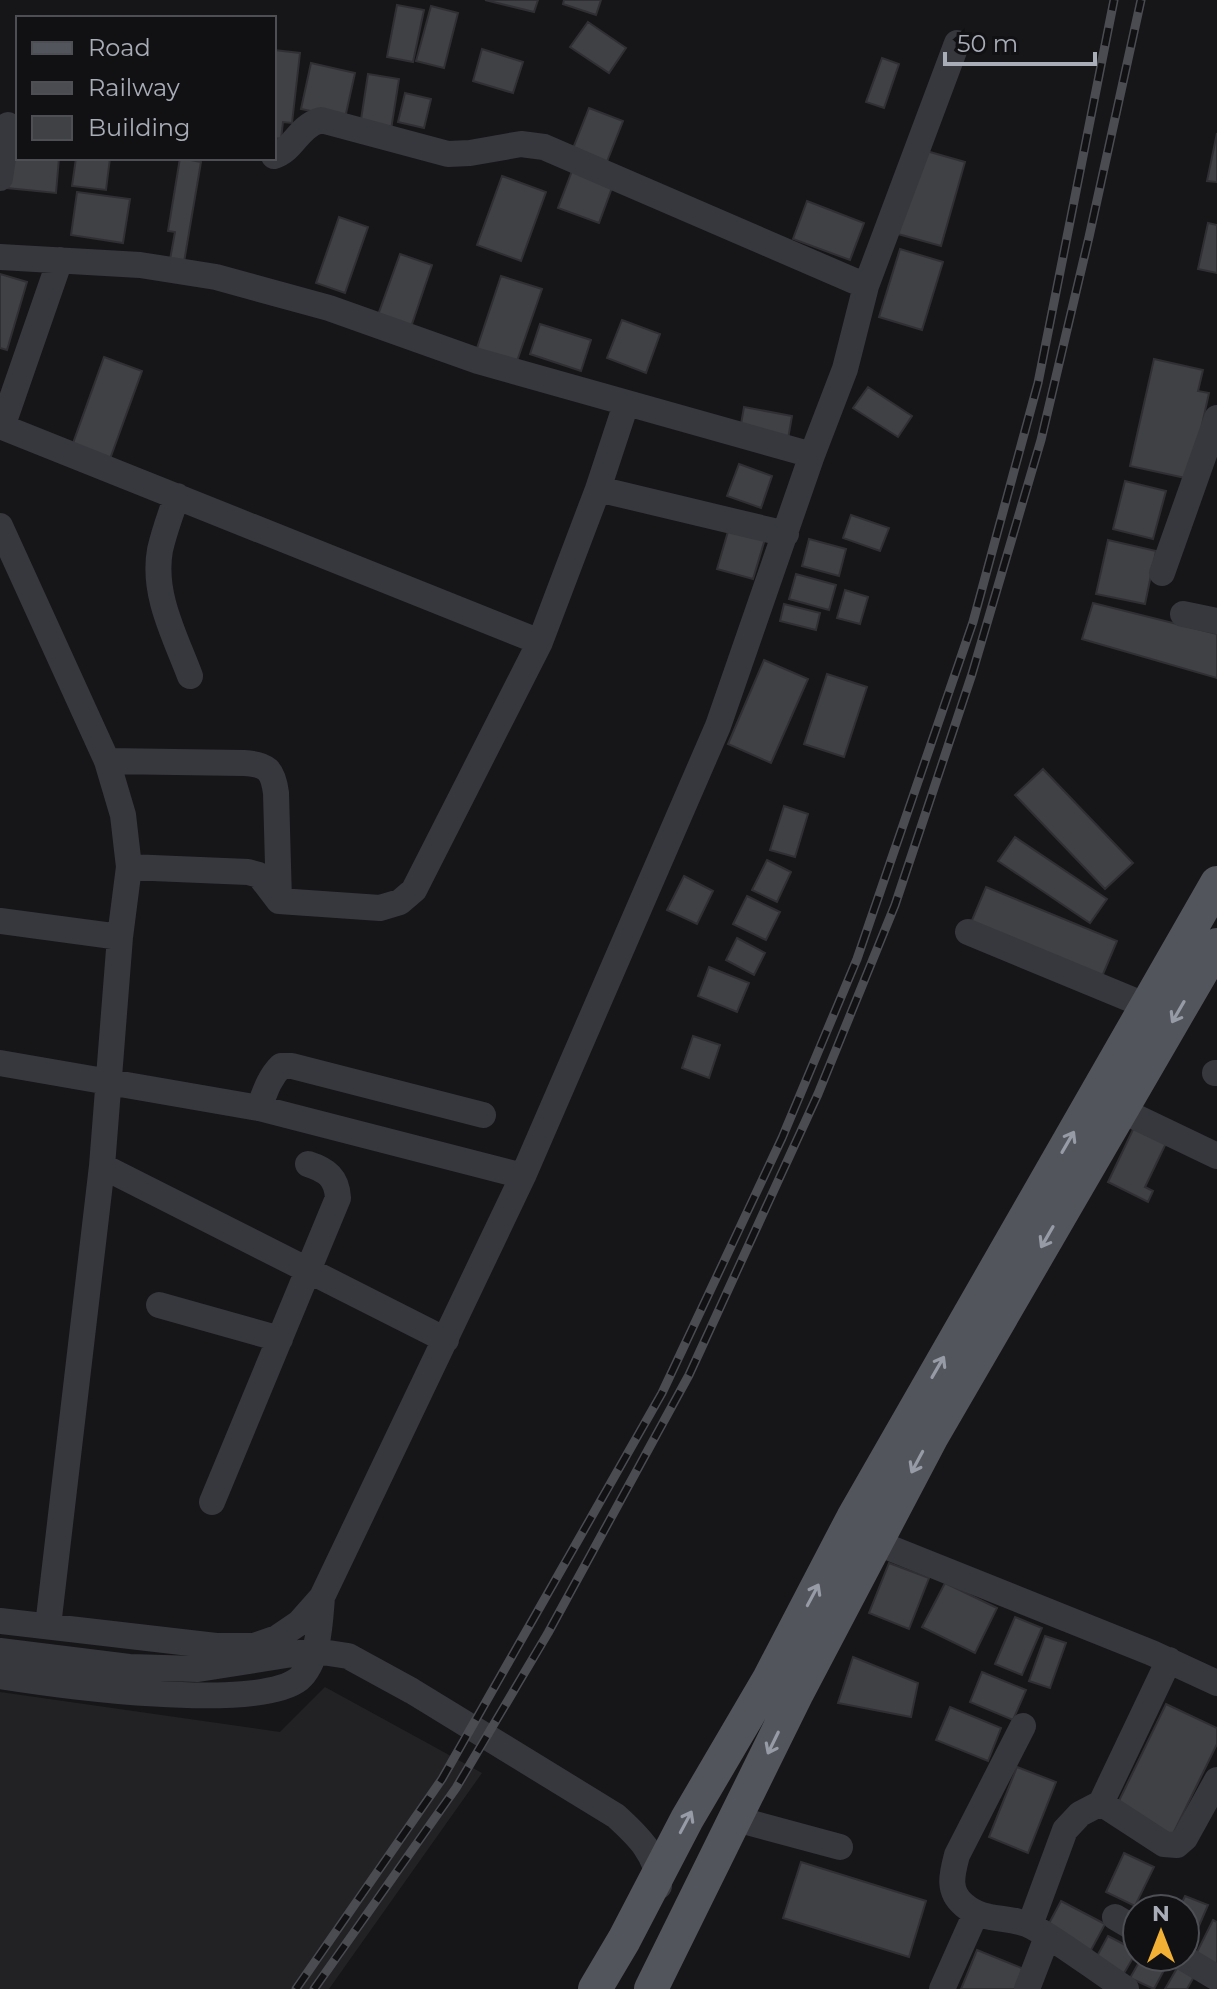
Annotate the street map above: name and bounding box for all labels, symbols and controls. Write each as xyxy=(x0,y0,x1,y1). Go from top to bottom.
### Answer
legend xyxy=(16,16,276,160)
scale bar xyxy=(945,16,1095,66)
text: 50 m xyxy=(957,29,1018,58)
text: Road xyxy=(88,33,151,62)
text: Railway xyxy=(88,73,180,102)
text: Building xyxy=(88,113,191,142)
one-way arrow xyxy=(1170,1000,1186,1023)
one-way arrow xyxy=(1060,1131,1076,1154)
one-way arrow xyxy=(1039,1225,1055,1248)
one-way arrow xyxy=(930,1356,946,1379)
one-way arrow xyxy=(909,1450,925,1474)
one-way arrow xyxy=(805,1584,821,1607)
one-way arrow xyxy=(765,1731,780,1755)
one-way arrow xyxy=(678,1810,694,1834)
north arrow xyxy=(1121,1893,1201,1973)
text: N xyxy=(1152,1900,1170,1927)

